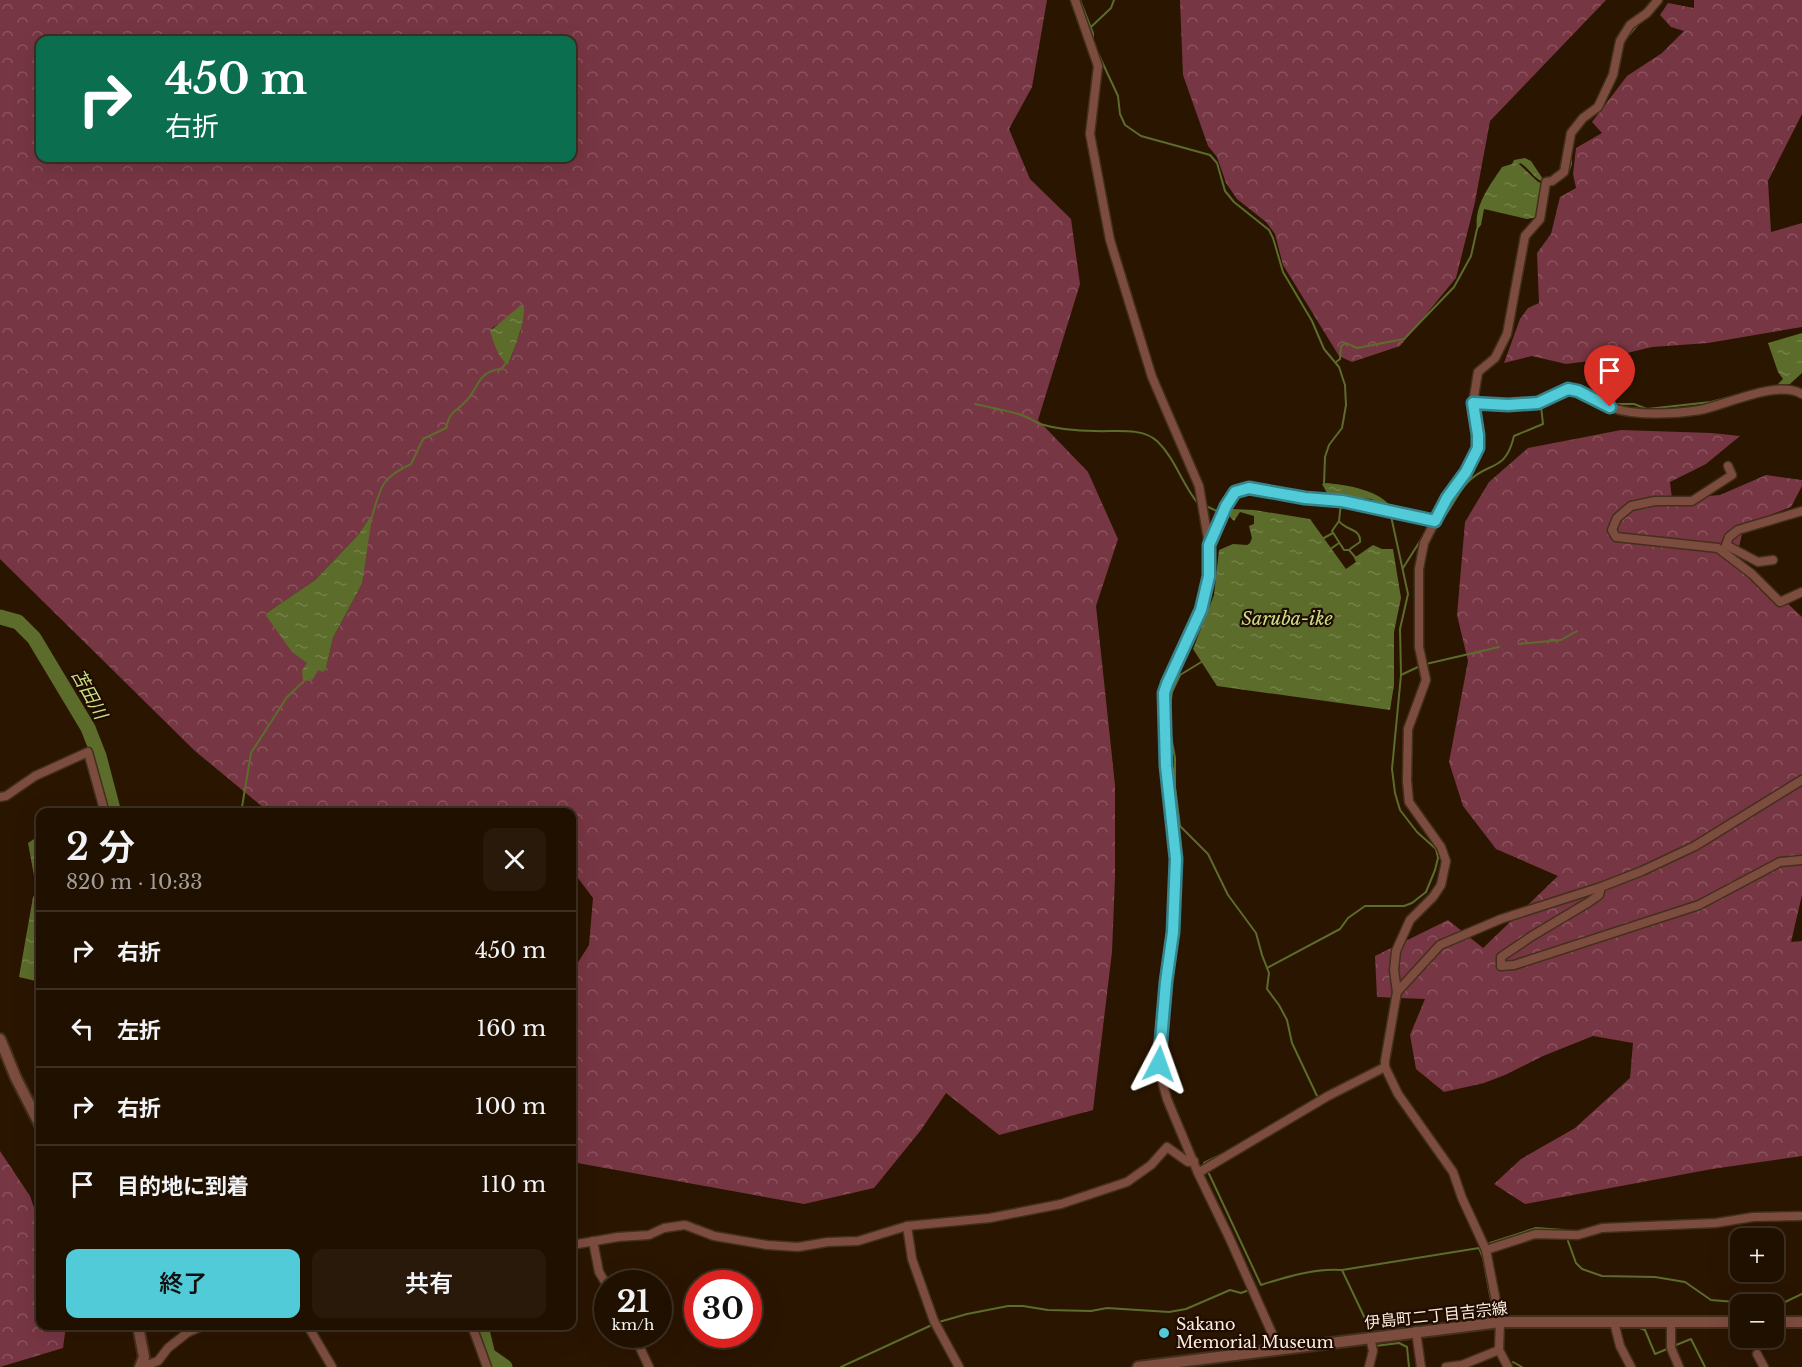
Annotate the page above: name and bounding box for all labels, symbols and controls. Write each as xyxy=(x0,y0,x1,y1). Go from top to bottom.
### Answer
text: 450 m xyxy=(165,53,307,105)
icon: right xyxy=(66,60,144,138)
text: 右折 xyxy=(165,110,219,143)
pin xyxy=(1584,345,1635,407)
icon: arrive xyxy=(1593,354,1626,387)
water label: Saruba-ike xyxy=(1241,608,1333,630)
water label: 苫田川 xyxy=(66,665,113,725)
text: 2 分 xyxy=(66,825,135,870)
button: close xyxy=(483,828,546,891)
text: 820 m · 10:33 xyxy=(66,870,203,894)
icon: right xyxy=(66,934,99,967)
text: 450 m xyxy=(475,937,546,964)
text: 右折 xyxy=(117,939,161,966)
icon: left xyxy=(66,1012,99,1045)
text: 160 m xyxy=(476,1015,546,1042)
text: 左折 xyxy=(117,1017,161,1044)
position arrow xyxy=(1127,1032,1191,1096)
icon: right xyxy=(66,1090,99,1123)
text: 100 m xyxy=(475,1093,546,1120)
text: 右折 xyxy=(117,1095,161,1122)
icon: arrive xyxy=(66,1168,99,1201)
text: 110 m xyxy=(481,1171,546,1198)
text: 目的地に到着 xyxy=(117,1173,249,1200)
map controls xyxy=(1730,1228,1784,1348)
button: + xyxy=(1730,1228,1784,1282)
button: 終了 xyxy=(66,1249,300,1318)
button: 共有 xyxy=(312,1249,546,1318)
speed limit sign: 30 xyxy=(684,1270,762,1348)
text: 21 xyxy=(617,1283,649,1320)
button: − xyxy=(1730,1294,1784,1348)
street label: 伊島町二丁目吉宗線 xyxy=(1363,1298,1509,1332)
place label: Sakano Memorial Museum xyxy=(1176,1314,1334,1352)
text: km/h xyxy=(612,1315,654,1334)
marker: Sakano Memorial Museum xyxy=(1157,1326,1171,1340)

